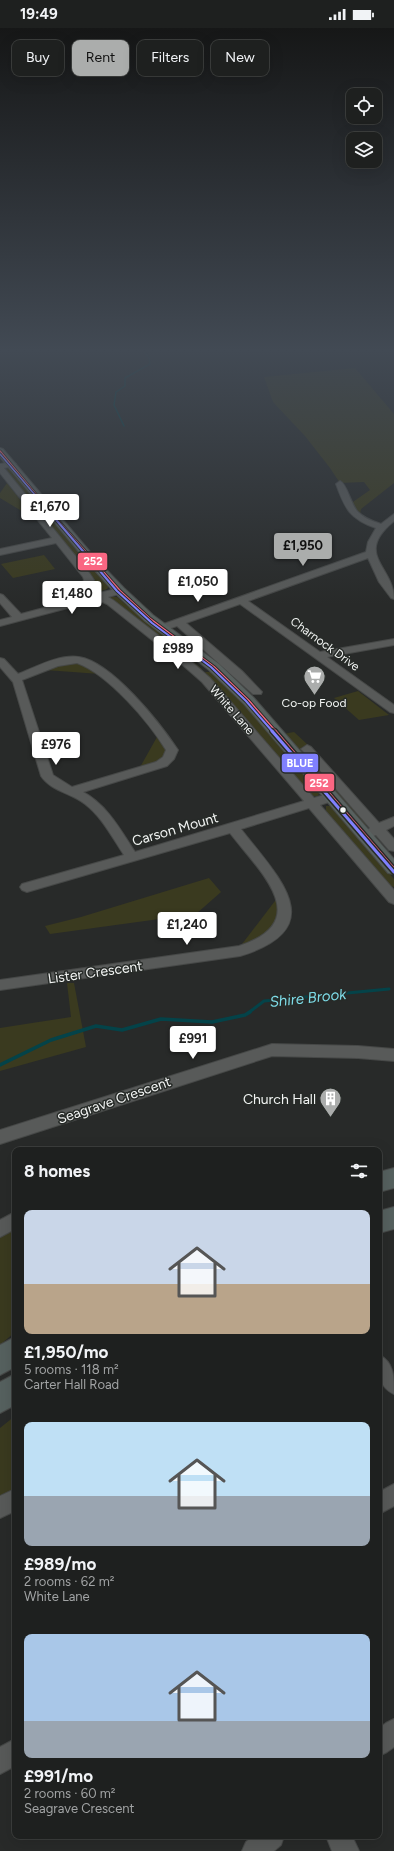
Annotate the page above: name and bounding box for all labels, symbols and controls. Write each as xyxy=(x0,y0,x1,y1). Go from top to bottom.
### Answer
text: 19:49 xyxy=(20,5,58,23)
chip: Buy xyxy=(12,40,64,76)
chip: Rent xyxy=(72,40,129,76)
chip: Filters xyxy=(137,40,203,76)
chip: New xyxy=(211,40,269,76)
map controls xyxy=(346,88,382,168)
button: locate xyxy=(346,88,382,124)
button: layers xyxy=(346,132,382,168)
pin: £1,670 xyxy=(17,494,83,528)
text: £1,670 xyxy=(30,499,70,514)
pin: £1,950 xyxy=(270,533,336,567)
text: £1,950 xyxy=(283,538,323,553)
line badge: 252 xyxy=(77,552,108,571)
text: 252 xyxy=(83,555,103,568)
pin: £1,050 xyxy=(165,569,231,603)
text: £1,050 xyxy=(178,574,218,589)
pin: £1,480 xyxy=(39,581,105,615)
text: £1,480 xyxy=(51,586,93,601)
street label: Charnock Drive xyxy=(288,614,363,674)
pin: £989 xyxy=(154,636,202,670)
text: £989 xyxy=(163,641,193,656)
supermarket icon: Co-op Food xyxy=(301,663,327,696)
street label: White Lane xyxy=(207,683,257,738)
place label: Co-op Food xyxy=(281,696,347,710)
pin: £976 xyxy=(32,732,80,766)
text: £976 xyxy=(41,737,71,752)
line badge: BLUE xyxy=(281,753,319,773)
text: BLUE xyxy=(287,757,313,770)
line badge: 252 xyxy=(304,773,335,792)
text: 252 xyxy=(309,777,329,790)
unlabelled marker xyxy=(338,805,348,815)
street label: Carson Mount xyxy=(130,809,220,850)
pin: £1,240 xyxy=(154,912,220,946)
text: £1,240 xyxy=(167,917,207,932)
street label: Lister Crescent xyxy=(47,957,144,988)
water label: Shire Brook xyxy=(269,985,348,1011)
pin: £991 xyxy=(169,1026,217,1060)
text: £991 xyxy=(179,1031,207,1046)
street label: Seagrave Crescent xyxy=(55,1073,173,1128)
building icon: Church Hall xyxy=(318,1086,344,1119)
place label: Church Hall xyxy=(243,1091,316,1108)
icon: filters xyxy=(348,1160,370,1182)
text: 8 homes xyxy=(24,1161,90,1181)
icon: home xyxy=(161,1236,233,1308)
text: £1,950/mo xyxy=(24,1342,108,1362)
text: 5 rooms · 118 m² xyxy=(24,1362,119,1377)
text: Carter Hall Road xyxy=(24,1377,119,1392)
icon: home xyxy=(161,1448,233,1520)
text: £989/mo xyxy=(24,1554,96,1574)
text: 2 rooms · 62 m² xyxy=(24,1574,114,1589)
text: White Lane xyxy=(24,1589,90,1604)
icon: home xyxy=(161,1660,233,1732)
text: £991/mo xyxy=(24,1766,93,1786)
text: 2 rooms · 60 m² xyxy=(24,1786,115,1801)
text: Seagrave Crescent xyxy=(24,1801,134,1816)

